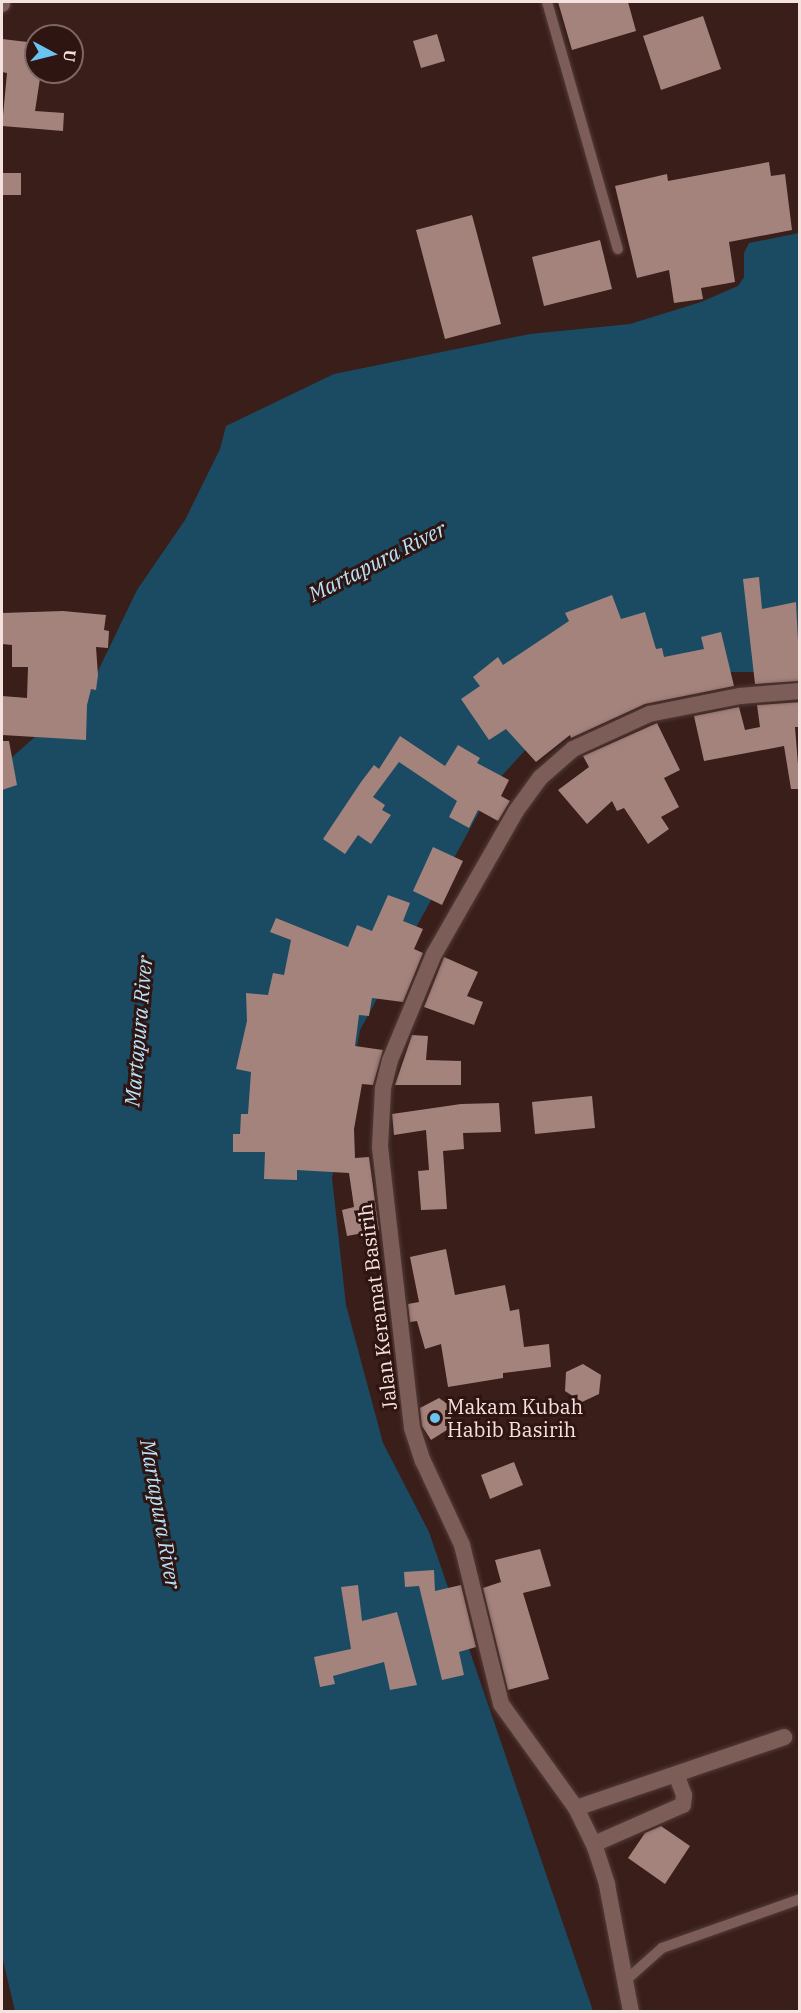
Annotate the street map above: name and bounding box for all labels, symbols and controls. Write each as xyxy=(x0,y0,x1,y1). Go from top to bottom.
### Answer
north arrow xyxy=(24,24,84,84)
text: U xyxy=(59,49,81,63)
water label: Martapura River xyxy=(304,515,450,607)
water label: Martapura River xyxy=(119,955,157,1107)
street label: Jalan Keramat Basirih xyxy=(352,1202,402,1412)
place label: Makam Kubah Habib Basirih xyxy=(447,1394,583,1441)
marker: Makam Kubah Habib Basirih xyxy=(428,1411,442,1425)
water label: Martapura River xyxy=(135,1437,187,1591)

